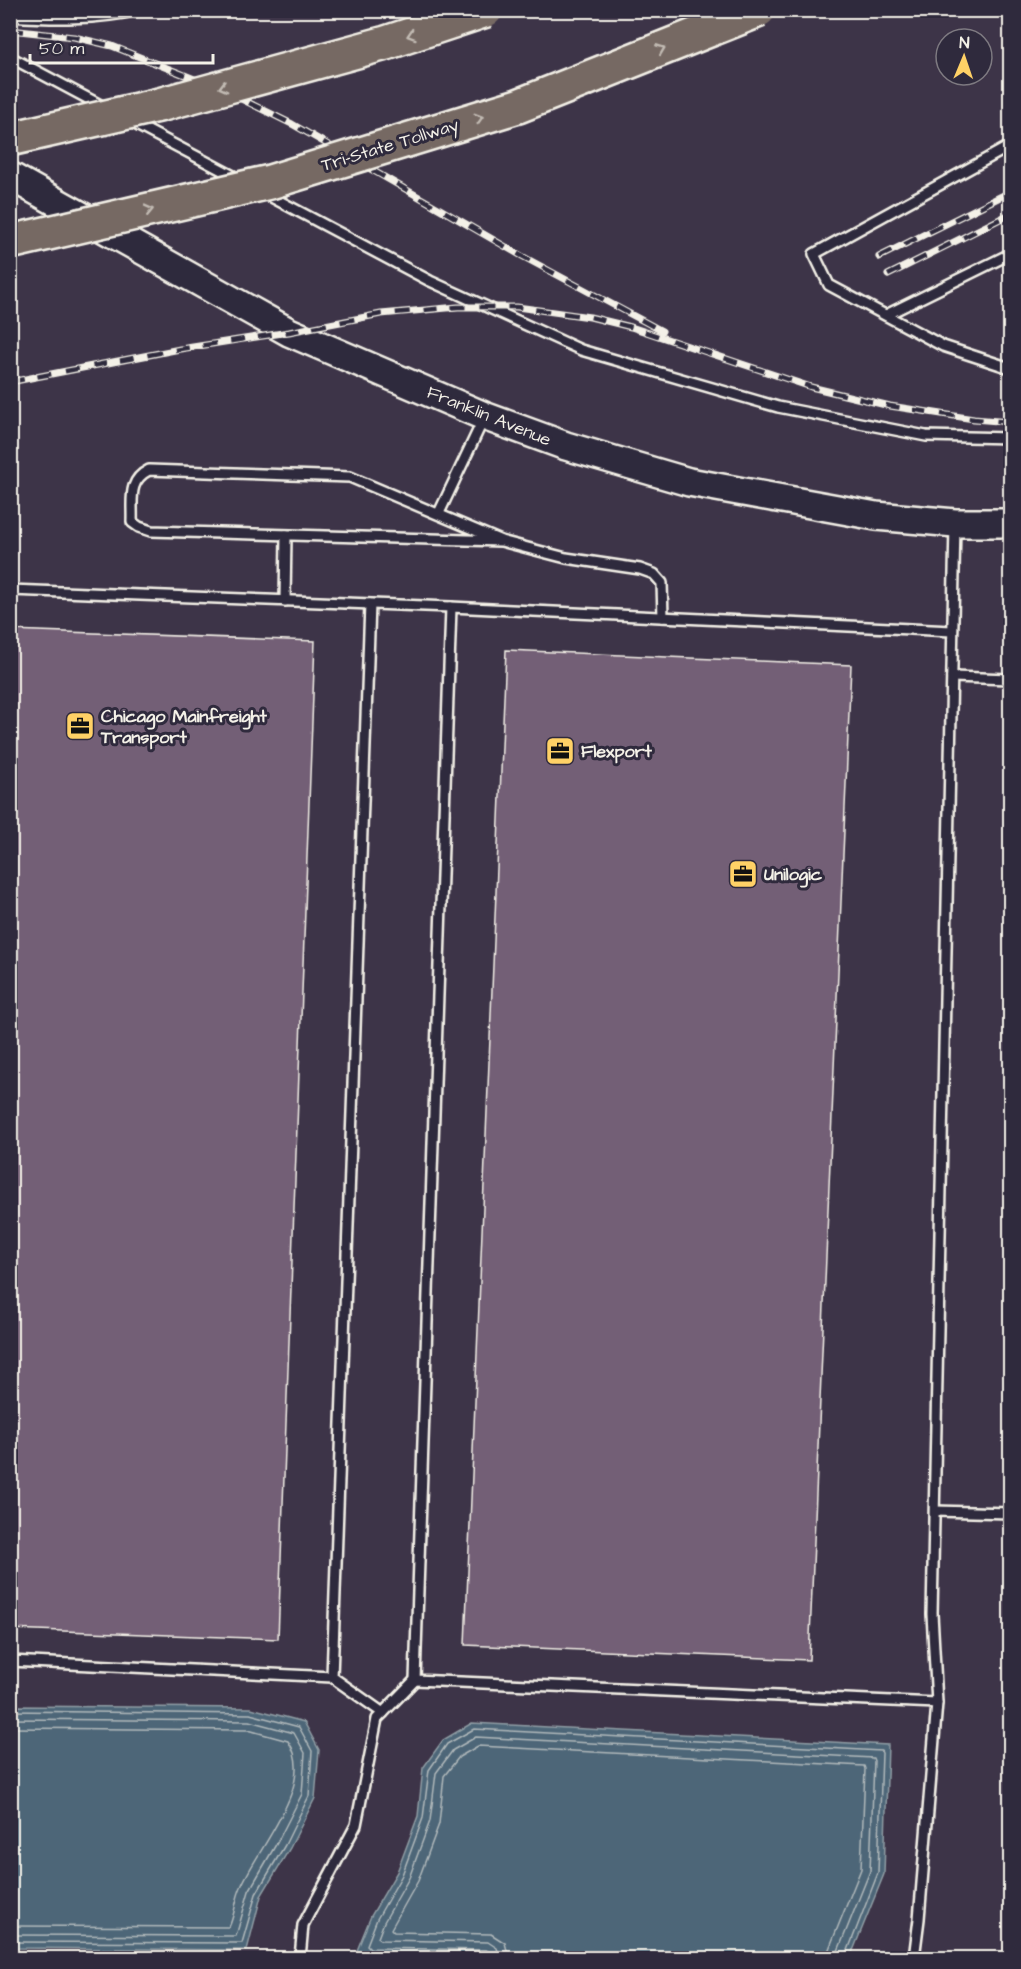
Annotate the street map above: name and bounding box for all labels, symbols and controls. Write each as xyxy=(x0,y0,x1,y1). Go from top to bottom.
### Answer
scale bar xyxy=(30,27,213,65)
one-way arrow xyxy=(406,27,417,40)
north arrow xyxy=(934,27,994,87)
text: N xyxy=(959,32,970,54)
text: 50 m xyxy=(39,36,84,61)
one-way arrow xyxy=(655,44,666,56)
one-way arrow xyxy=(218,80,228,93)
street label: Tri-State Tollway xyxy=(318,112,462,179)
one-way arrow xyxy=(473,113,484,125)
one-way arrow xyxy=(144,204,154,217)
street label: Franklin Avenue xyxy=(423,380,555,452)
place label: Chicago Mainfreight Transport xyxy=(100,704,268,750)
office icon: Chicago Mainfreight Transport xyxy=(64,710,96,742)
office icon: Flexport xyxy=(544,735,576,767)
place label: Flexport xyxy=(581,739,653,764)
office icon: Unilogic xyxy=(727,858,759,890)
place label: Unilogic xyxy=(764,862,823,888)

